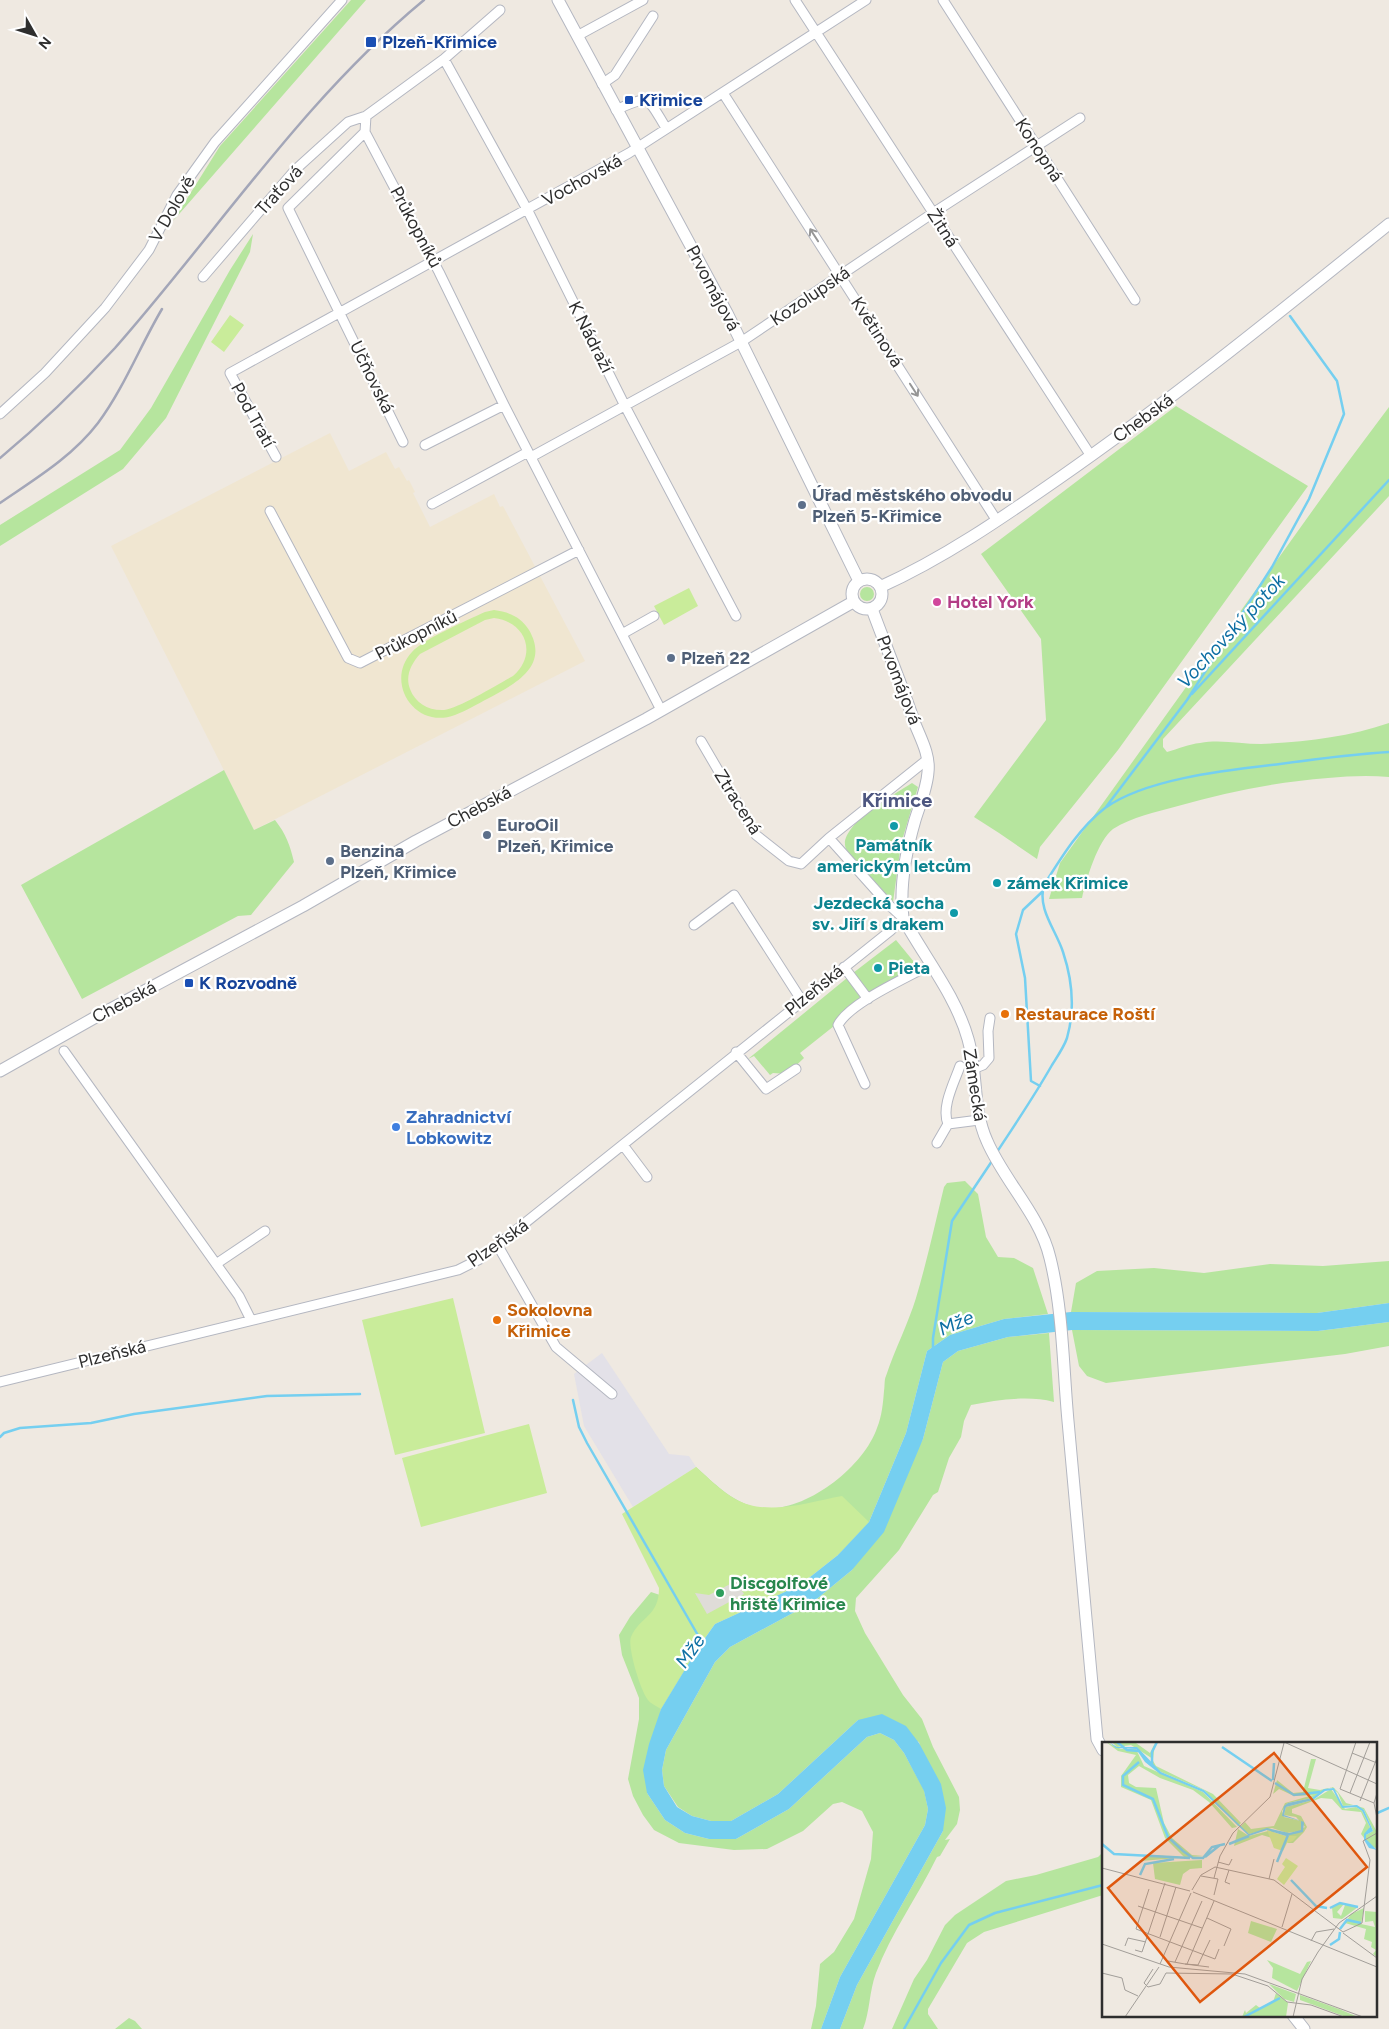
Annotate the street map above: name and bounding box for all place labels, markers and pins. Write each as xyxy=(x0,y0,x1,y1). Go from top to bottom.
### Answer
place label: Plzeň-Křimice xyxy=(382,31,497,53)
marker: Plzeň-Křimice xyxy=(364,35,378,49)
place label: Křimice xyxy=(639,89,703,111)
marker: Křimice xyxy=(623,94,635,106)
place label: Úřad městského obvodu Plzeň 5-Křimice xyxy=(812,484,1012,527)
marker: Úřad městského obvodu Plzeň 5-Křimice xyxy=(796,499,808,511)
place label: Hotel York xyxy=(947,591,1034,613)
marker: Hotel York xyxy=(931,596,943,608)
place label: Plzeň 22 xyxy=(681,647,750,669)
marker: Plzeň 22 xyxy=(665,652,677,664)
place label: EuroOil Plzeň, Křimice xyxy=(497,814,614,857)
marker: Památník americkým letcům xyxy=(888,820,900,832)
marker: EuroOil Plzeň, Křimice xyxy=(481,829,493,841)
place label: Památník americkým letcům xyxy=(817,834,971,877)
place label: Benzina Plzeň, Křimice xyxy=(340,840,457,883)
marker: Benzina Plzeň, Křimice xyxy=(324,855,336,867)
place label: zámek Křimice xyxy=(1007,872,1128,894)
marker: zámek Křimice xyxy=(991,877,1003,889)
place label: Jezdecká socha sv. Jiří s drakem xyxy=(812,892,944,935)
marker: Jezdecká socha sv. Jiří s drakem xyxy=(948,907,960,919)
place label: Pieta xyxy=(888,957,930,979)
marker: Pieta xyxy=(872,962,884,974)
place label: K Rozvodně xyxy=(199,972,297,994)
marker: K Rozvodně xyxy=(183,977,195,989)
place label: Restaurace Roští xyxy=(1015,1003,1156,1025)
marker: Restaurace Roští xyxy=(999,1008,1011,1020)
place label: Zahradnictví Lobkowitz xyxy=(406,1106,512,1149)
marker: Zahradnictví Lobkowitz xyxy=(390,1121,402,1133)
place label: Sokolovna Křimice xyxy=(507,1299,592,1342)
marker: Sokolovna Křimice xyxy=(491,1314,503,1326)
place label: Discgolfové hřiště Křimice xyxy=(730,1572,846,1615)
marker: Discgolfové hřiště Křimice xyxy=(714,1587,726,1599)

